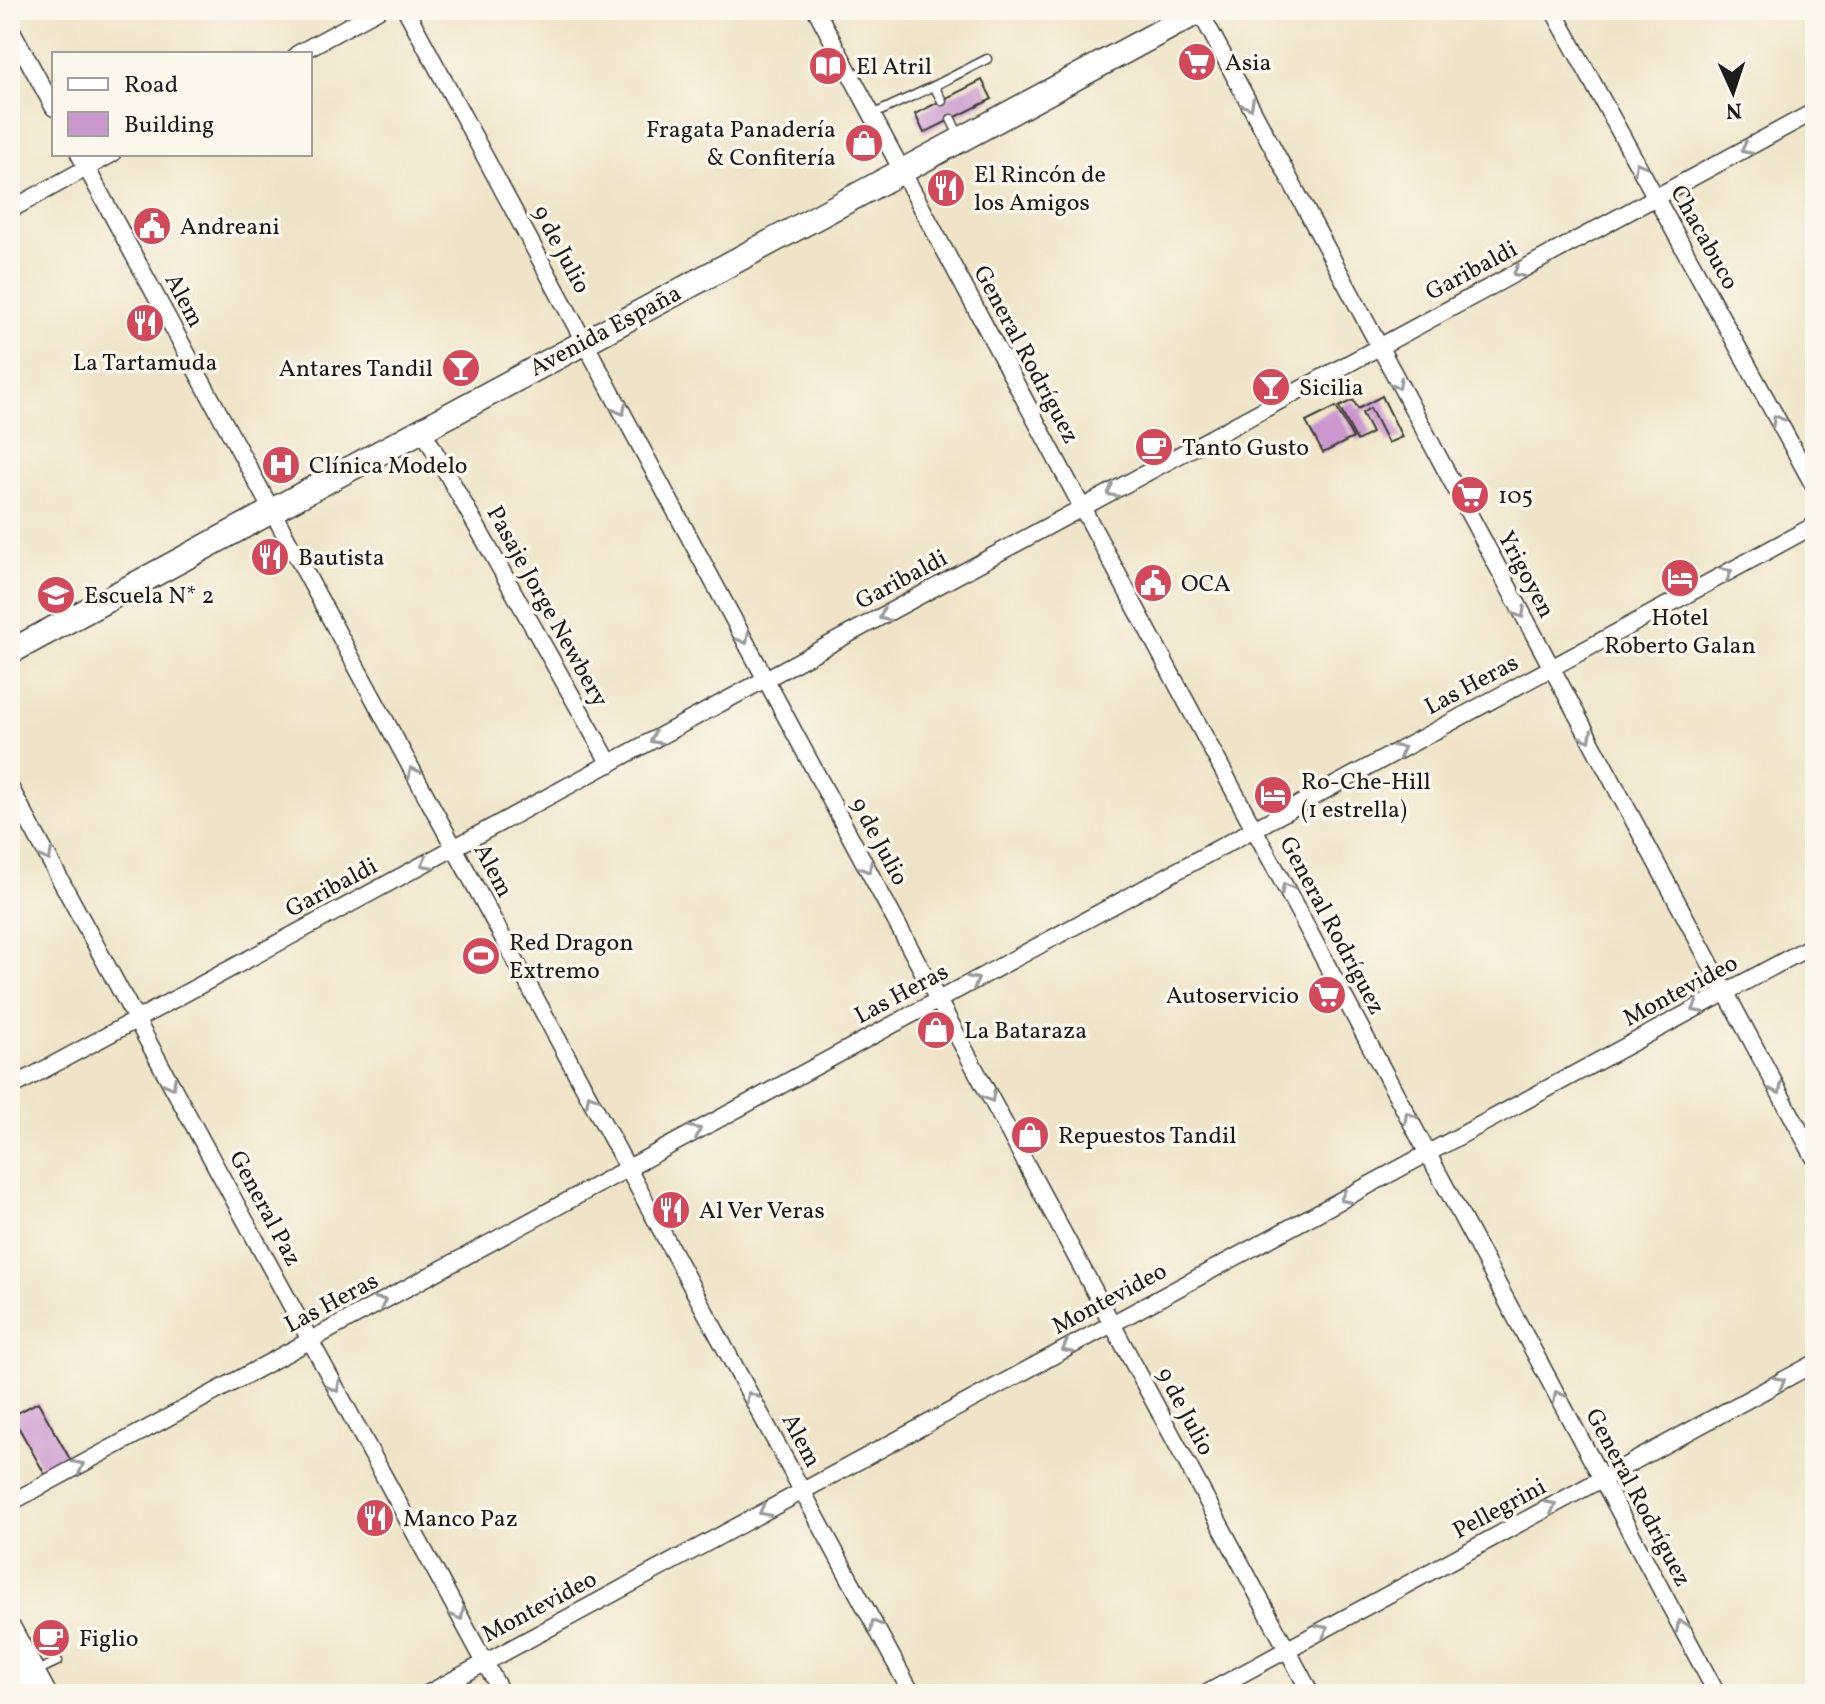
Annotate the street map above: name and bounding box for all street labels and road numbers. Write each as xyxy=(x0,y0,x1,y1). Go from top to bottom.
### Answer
street label: Chacabuco xyxy=(1661,180,1746,296)
street label: 9 de Julio xyxy=(523,200,598,300)
street label: Garibaldi xyxy=(1420,233,1524,310)
street label: General Rodríguez xyxy=(964,260,1087,450)
street label: Alem xyxy=(155,268,212,334)
street label: Avenida España xyxy=(524,277,688,386)
street label: Pasaje Jorge Newbery xyxy=(477,500,616,714)
street label: Yrigoyen xyxy=(1488,525,1562,625)
street label: Garibaldi xyxy=(850,542,954,619)
street label: Las Heras xyxy=(1419,647,1525,725)
street label: 9 de Julio xyxy=(841,792,916,892)
street label: General Rodríguez xyxy=(1270,831,1393,1021)
street label: Alem xyxy=(464,838,521,904)
street label: Garibaldi xyxy=(280,850,384,927)
street label: Montevideo xyxy=(1617,947,1744,1036)
street label: Las Heras xyxy=(849,956,955,1034)
street label: General Paz xyxy=(220,1145,309,1273)
street label: Montevideo xyxy=(1046,1255,1173,1344)
street label: Las Heras xyxy=(279,1265,385,1343)
street label: 9 de Julio xyxy=(1147,1362,1222,1462)
street label: General Rodríguez xyxy=(1576,1403,1699,1593)
street label: Alem xyxy=(772,1408,829,1474)
street label: Pellegrini xyxy=(1447,1471,1553,1549)
street label: Montevideo xyxy=(476,1563,603,1652)

